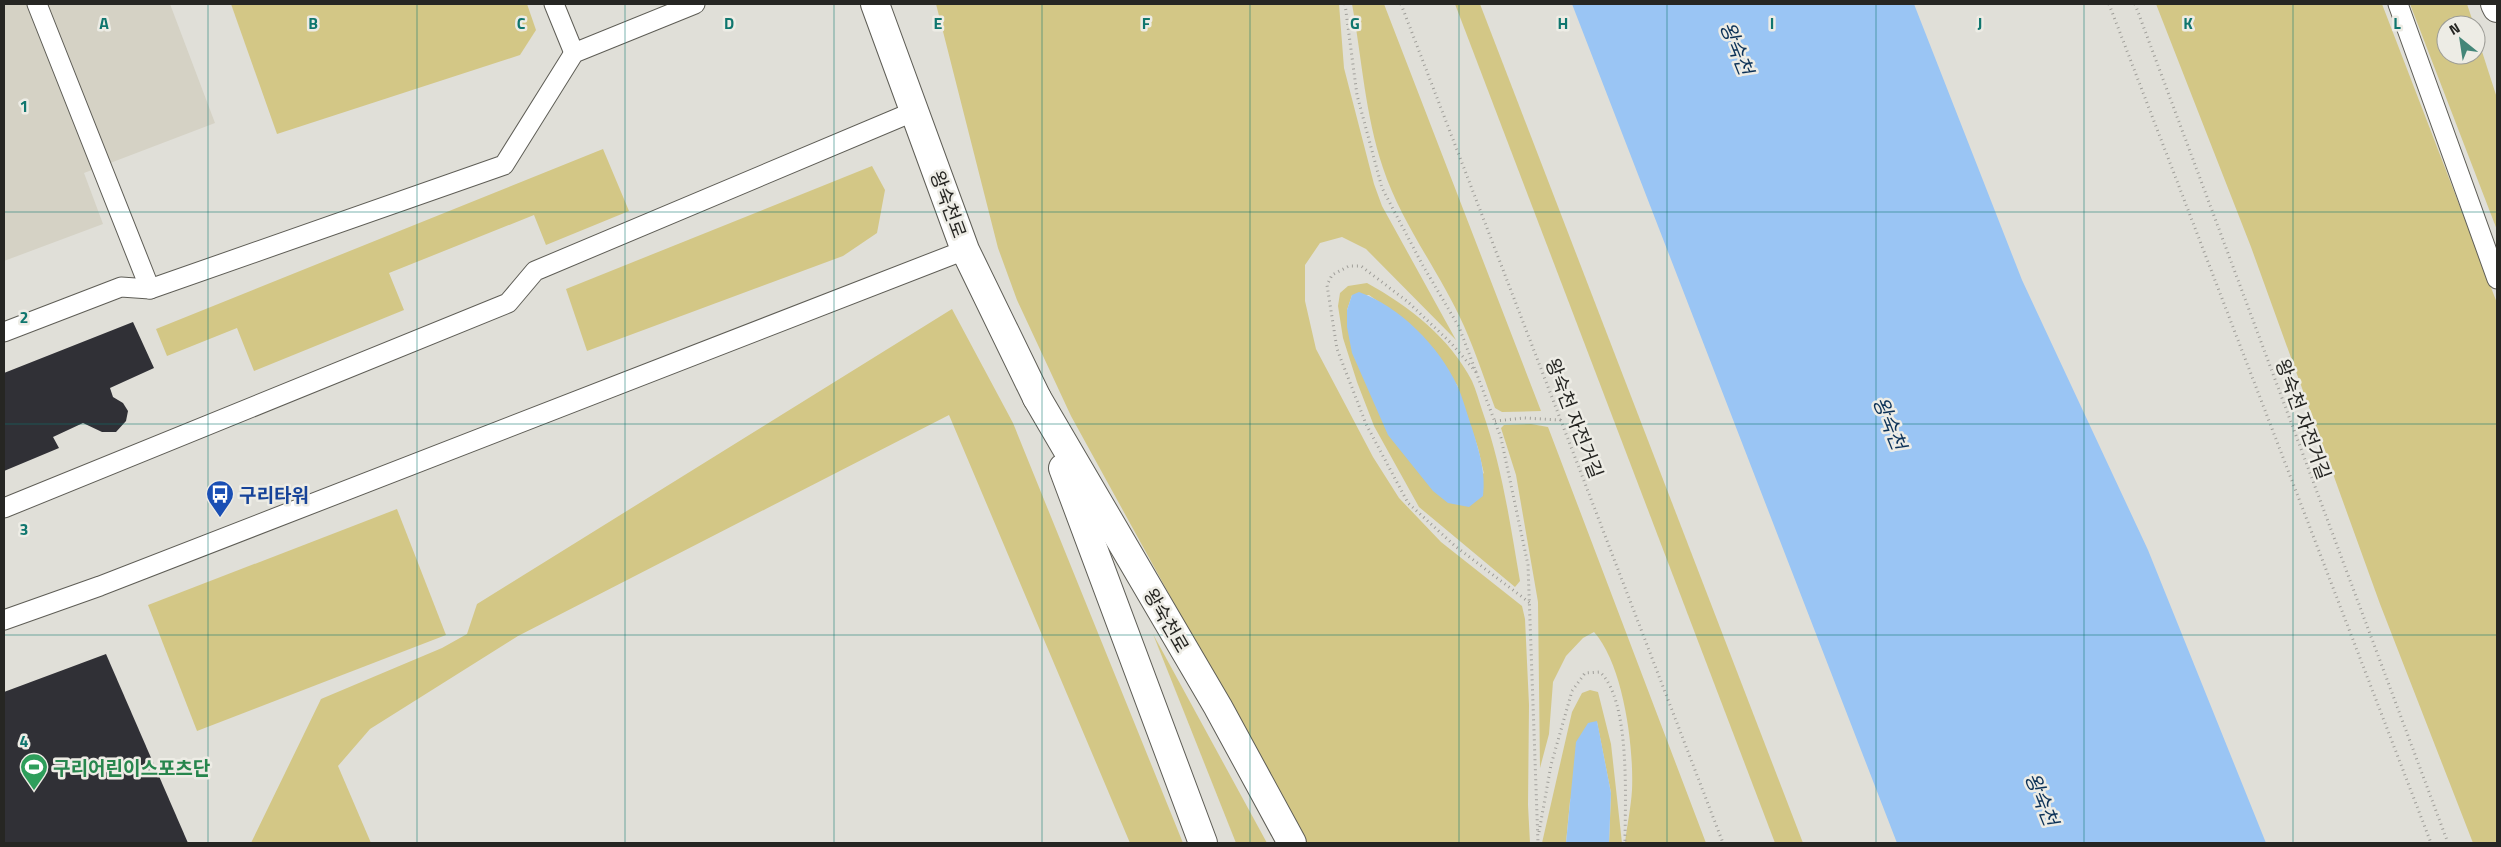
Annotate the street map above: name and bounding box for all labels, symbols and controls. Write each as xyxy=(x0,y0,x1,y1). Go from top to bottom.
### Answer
text: A xyxy=(99,11,109,35)
text: B xyxy=(308,11,318,35)
text: C xyxy=(517,11,526,35)
text: D xyxy=(724,11,734,35)
text: E xyxy=(934,11,943,35)
text: F xyxy=(1142,11,1151,35)
text: G xyxy=(1350,11,1360,35)
text: H xyxy=(1558,11,1568,35)
text: I xyxy=(1770,11,1774,35)
text: J xyxy=(1978,11,1982,35)
text: K xyxy=(2183,11,2193,35)
text: L xyxy=(2393,11,2401,35)
north arrow xyxy=(2436,15,2486,65)
water label: 왕숙천 xyxy=(1712,17,1763,82)
text: N xyxy=(2445,17,2464,40)
text: 1 xyxy=(20,94,28,118)
street label: 왕숙천로 xyxy=(923,166,975,242)
text: 2 xyxy=(20,305,28,329)
street label: 왕숙천 자전거길 xyxy=(1539,354,1611,482)
street label: 왕숙천 자전거길 xyxy=(2269,355,2339,483)
water label: 왕숙천 xyxy=(1865,392,1916,457)
bus stop icon: 구리타워 xyxy=(205,479,235,518)
place label: 구리타워 xyxy=(239,480,309,509)
text: 3 xyxy=(20,517,28,541)
street label: 왕숙천로 xyxy=(1137,582,1197,658)
text: 4 xyxy=(20,729,29,753)
sports icon: 구리어린이스포츠단 xyxy=(19,752,49,791)
place label: 구리어린이스포츠단 xyxy=(53,753,211,782)
water label: 왕숙천 xyxy=(2017,768,2068,833)

